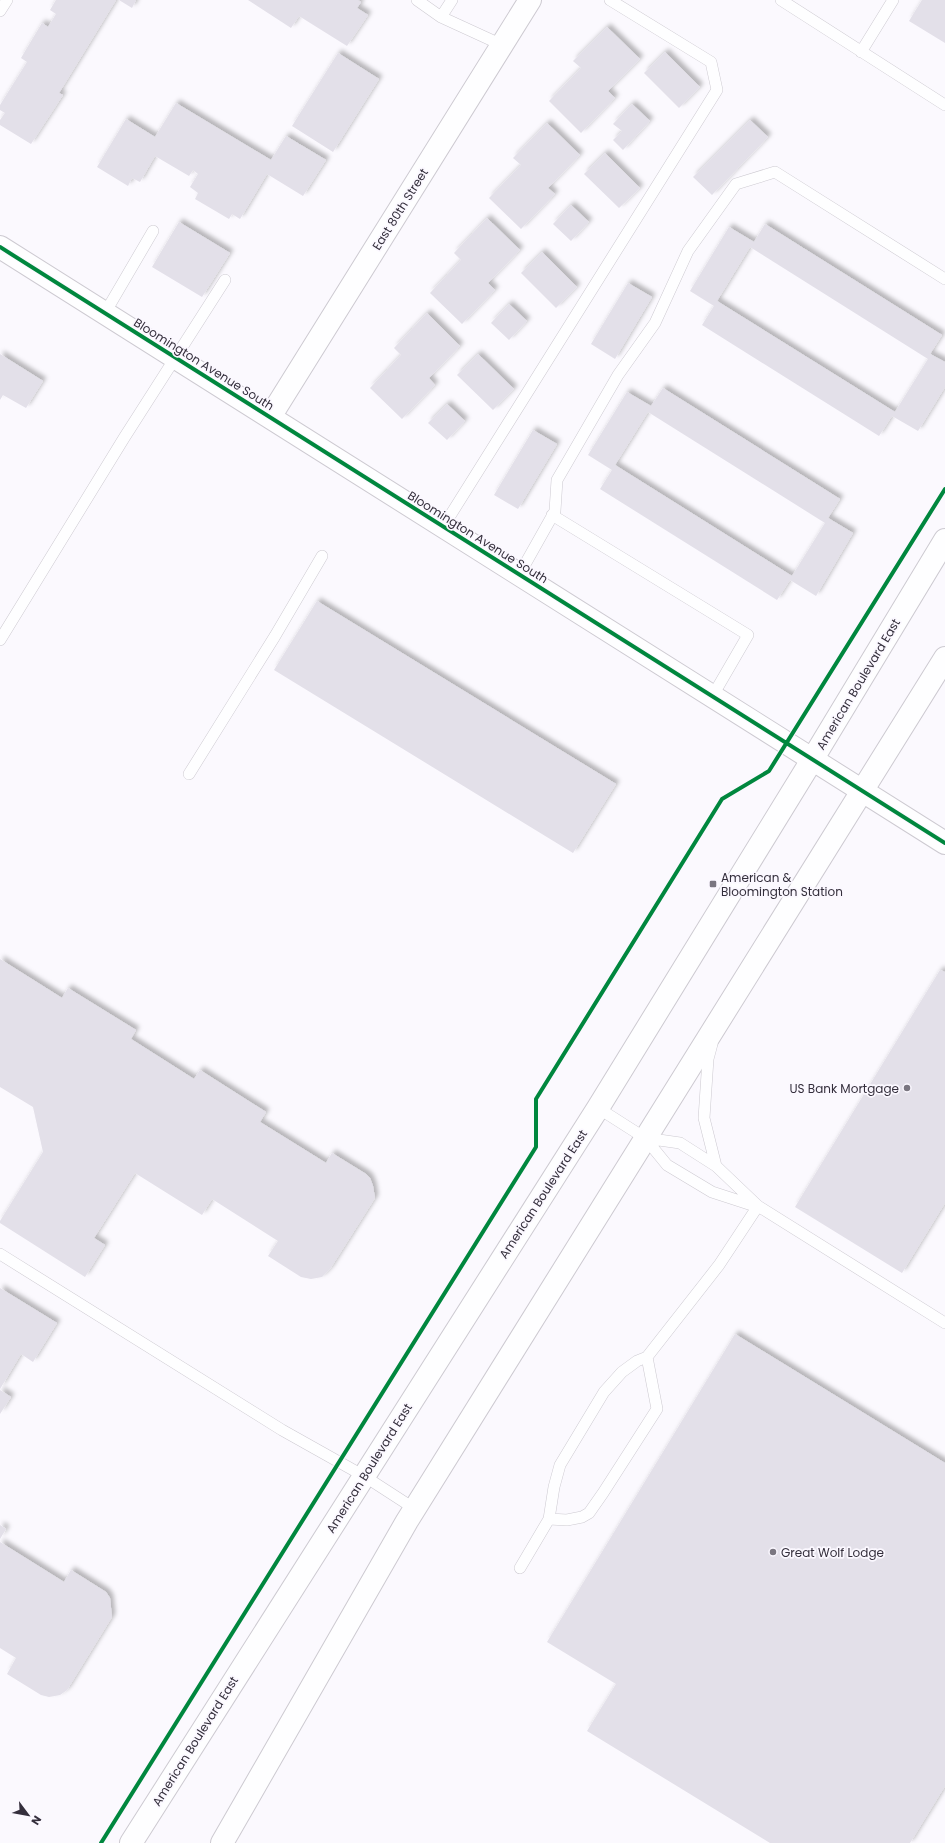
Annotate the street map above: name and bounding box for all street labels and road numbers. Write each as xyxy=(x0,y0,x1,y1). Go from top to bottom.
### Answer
street label: East 80th Street xyxy=(368,165,432,253)
street label: Bloomington Avenue South xyxy=(131,314,277,414)
street label: Bloomington Avenue South xyxy=(405,487,551,587)
street label: American Boulevard East xyxy=(812,615,904,753)
street label: American Boulevard East xyxy=(495,1126,591,1262)
street label: American Boulevard East xyxy=(322,1400,416,1536)
street label: American Boulevard East xyxy=(148,1673,242,1809)

